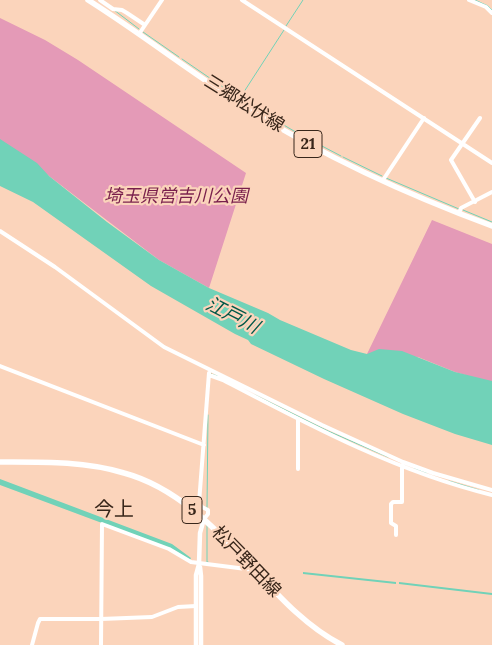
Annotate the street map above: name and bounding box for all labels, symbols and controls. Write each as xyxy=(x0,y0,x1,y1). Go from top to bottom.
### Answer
street label: 三郷松伏線 xyxy=(200,71,288,137)
road number: 21 xyxy=(294,130,322,158)
park label: 埼玉県営吉川公園 xyxy=(104,186,248,208)
water label: 江戸川 xyxy=(201,293,263,339)
road number: 5 xyxy=(182,496,202,524)
district label: 今上 xyxy=(94,498,134,522)
street label: 松戸野田線 xyxy=(207,522,285,602)

